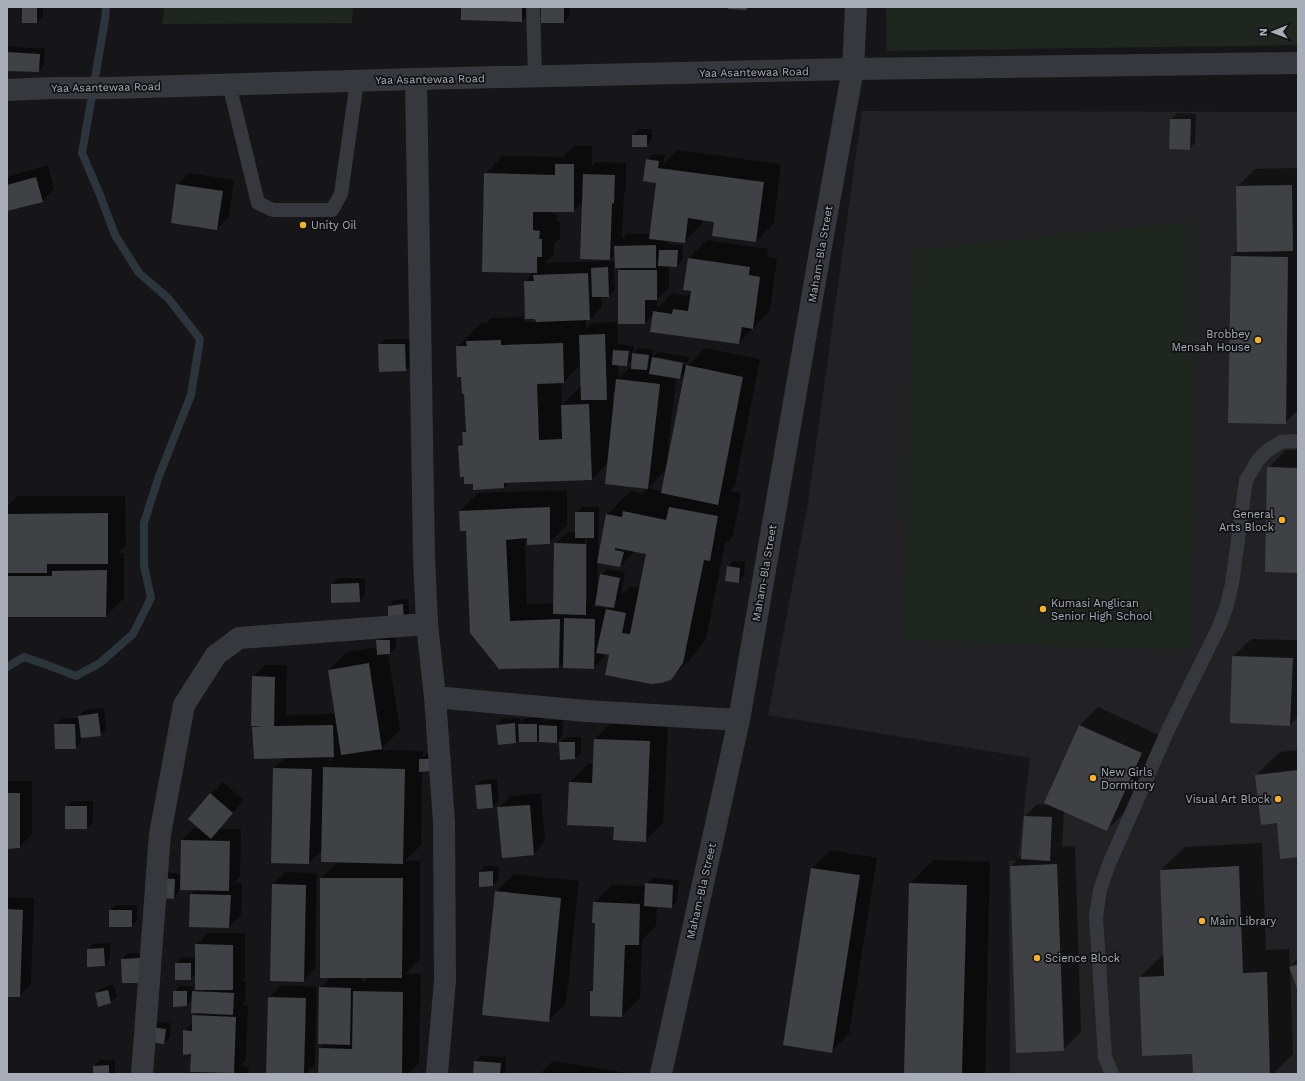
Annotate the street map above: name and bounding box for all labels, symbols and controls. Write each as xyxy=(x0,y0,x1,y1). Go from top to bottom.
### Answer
north arrow xyxy=(1253,12,1293,52)
text: N xyxy=(1257,28,1270,36)
street label: Yaa Asantewaa Road xyxy=(699,65,809,80)
street label: Yaa Asantewaa Road xyxy=(375,72,485,87)
street label: Yaa Asantewaa Road xyxy=(51,80,161,95)
street label: Maham-Bla Street xyxy=(806,204,835,304)
place label: Unity Oil xyxy=(311,219,357,232)
marker: Unity Oil xyxy=(298,220,308,230)
place label: Brobbey Mensah House xyxy=(1171,328,1250,354)
marker: Brobbey Mensah House xyxy=(1253,335,1263,345)
place label: General Arts Block xyxy=(1219,508,1275,534)
marker: General Arts Block xyxy=(1277,515,1287,525)
street label: Maham-Bla Street xyxy=(750,523,779,623)
place label: Kumasi Anglican Senior High School xyxy=(1051,597,1153,623)
marker: Kumasi Anglican Senior High School xyxy=(1038,604,1048,614)
place label: New Girls Dormitory xyxy=(1101,766,1155,792)
marker: New Girls Dormitory xyxy=(1088,773,1098,783)
place label: Visual Art Block xyxy=(1186,793,1270,806)
marker: Visual Art Block xyxy=(1273,794,1283,804)
street label: Maham-Bla Street xyxy=(684,842,719,940)
place label: Main Library xyxy=(1210,915,1276,928)
marker: Main Library xyxy=(1197,916,1207,926)
place label: Science Block xyxy=(1045,952,1120,965)
marker: Science Block xyxy=(1032,953,1042,963)

